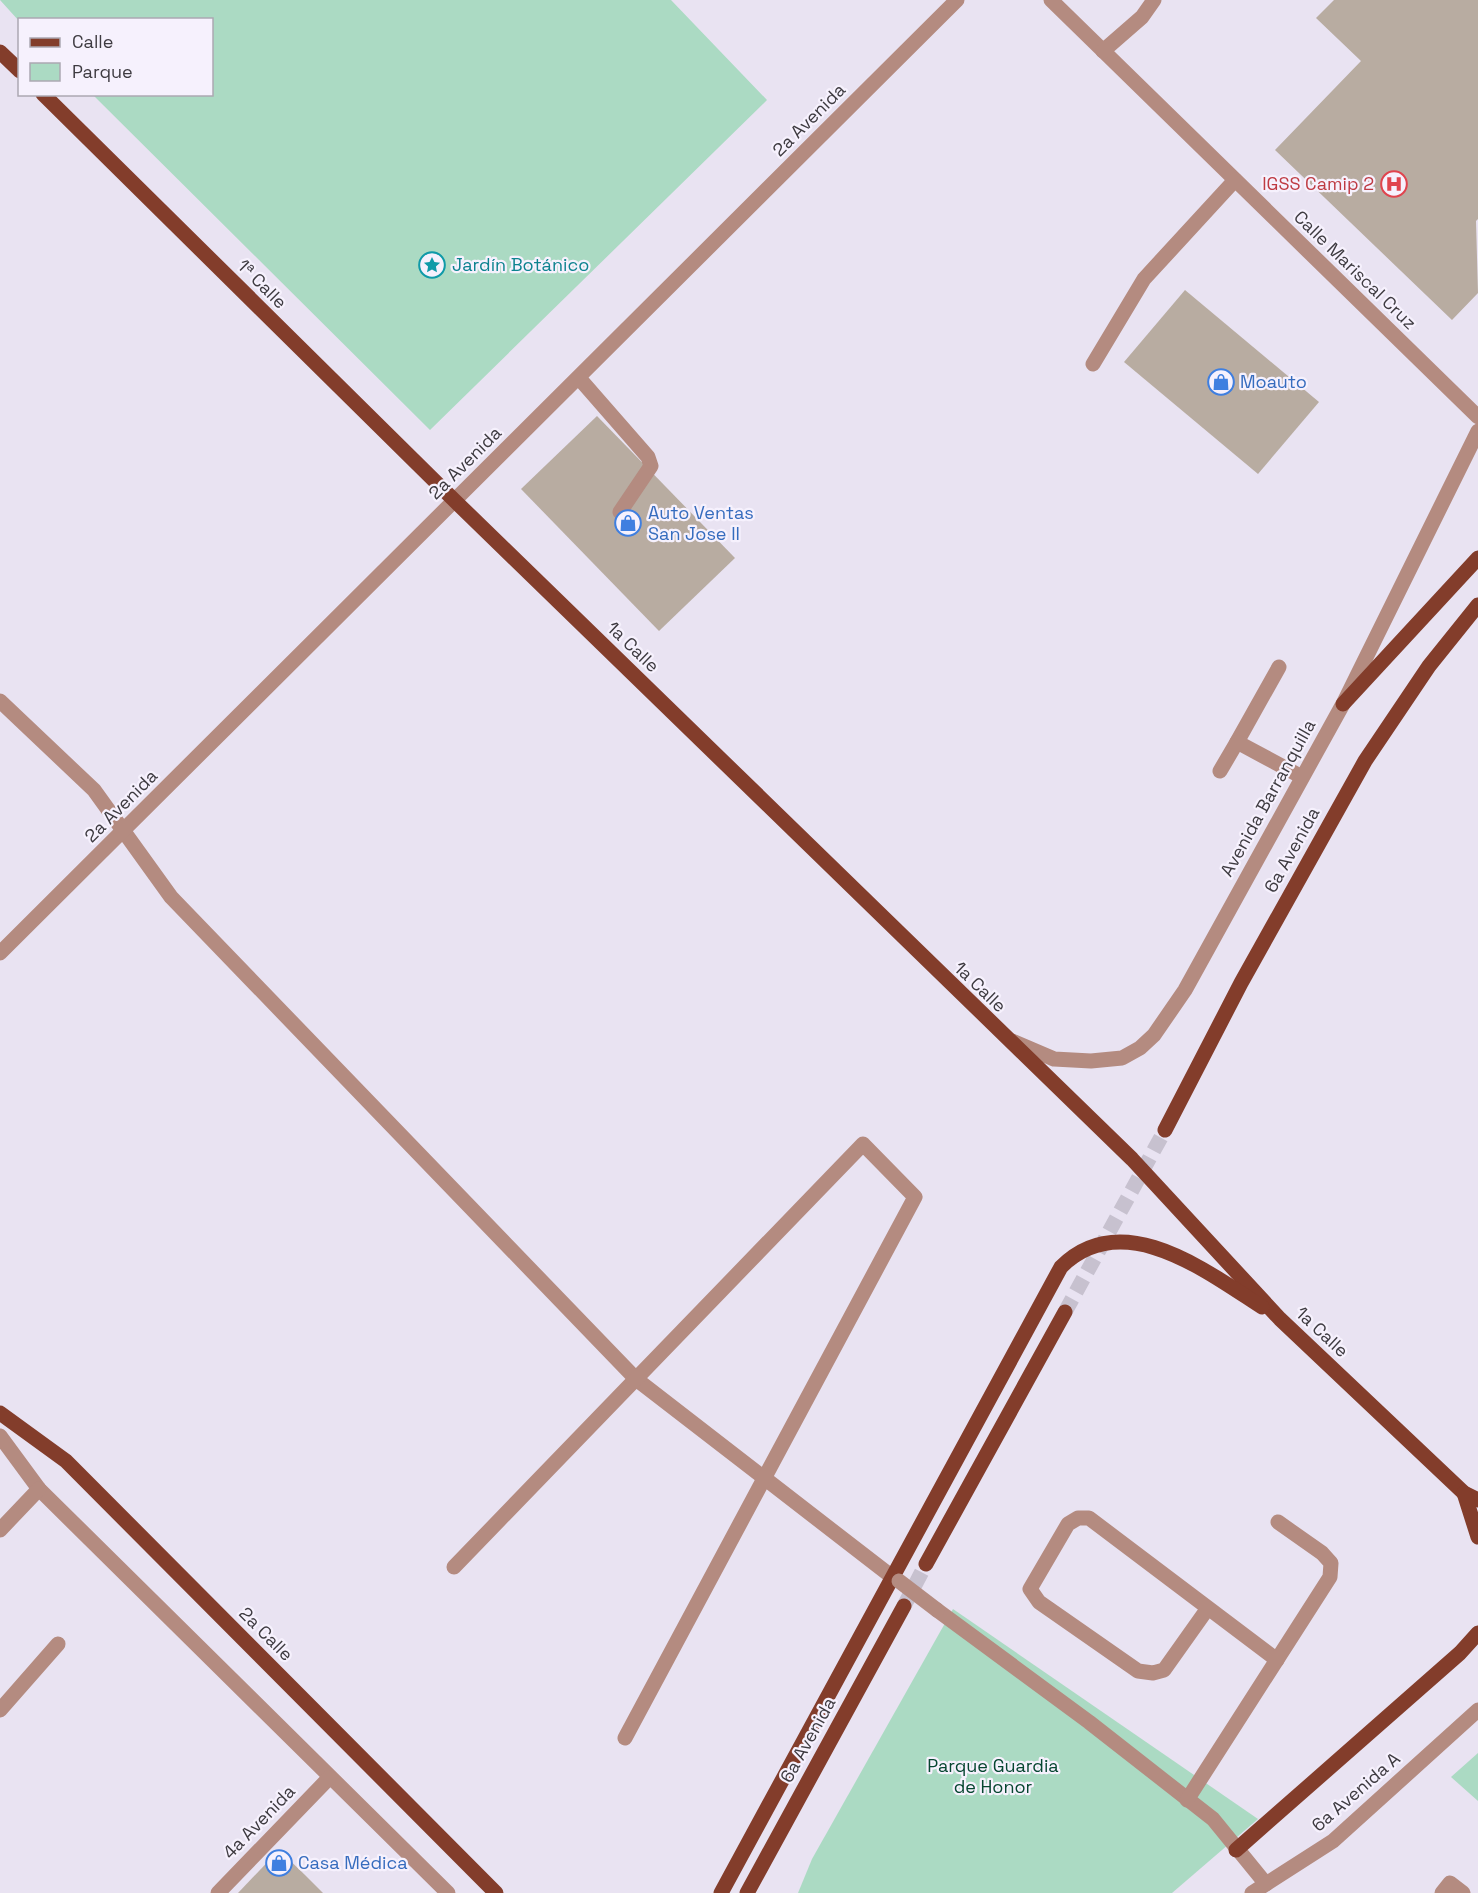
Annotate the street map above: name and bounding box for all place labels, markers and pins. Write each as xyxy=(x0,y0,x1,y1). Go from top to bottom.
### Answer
hospital icon: IGSS Camip 2 xyxy=(1379,169,1409,199)
place label: IGSS Camip 2 xyxy=(1262,172,1374,195)
place icon: Jardín Botánico xyxy=(417,250,447,280)
place label: Jardín Botánico xyxy=(452,253,589,276)
shop icon: Moauto xyxy=(1206,367,1236,397)
place label: Moauto xyxy=(1240,370,1307,393)
place label: Auto Ventas San Jose II xyxy=(648,501,754,545)
shop icon: Auto Ventas San Jose II xyxy=(613,508,643,538)
shop icon: Casa Médica xyxy=(264,1848,294,1878)
place label: Casa Médica xyxy=(298,1851,408,1874)

